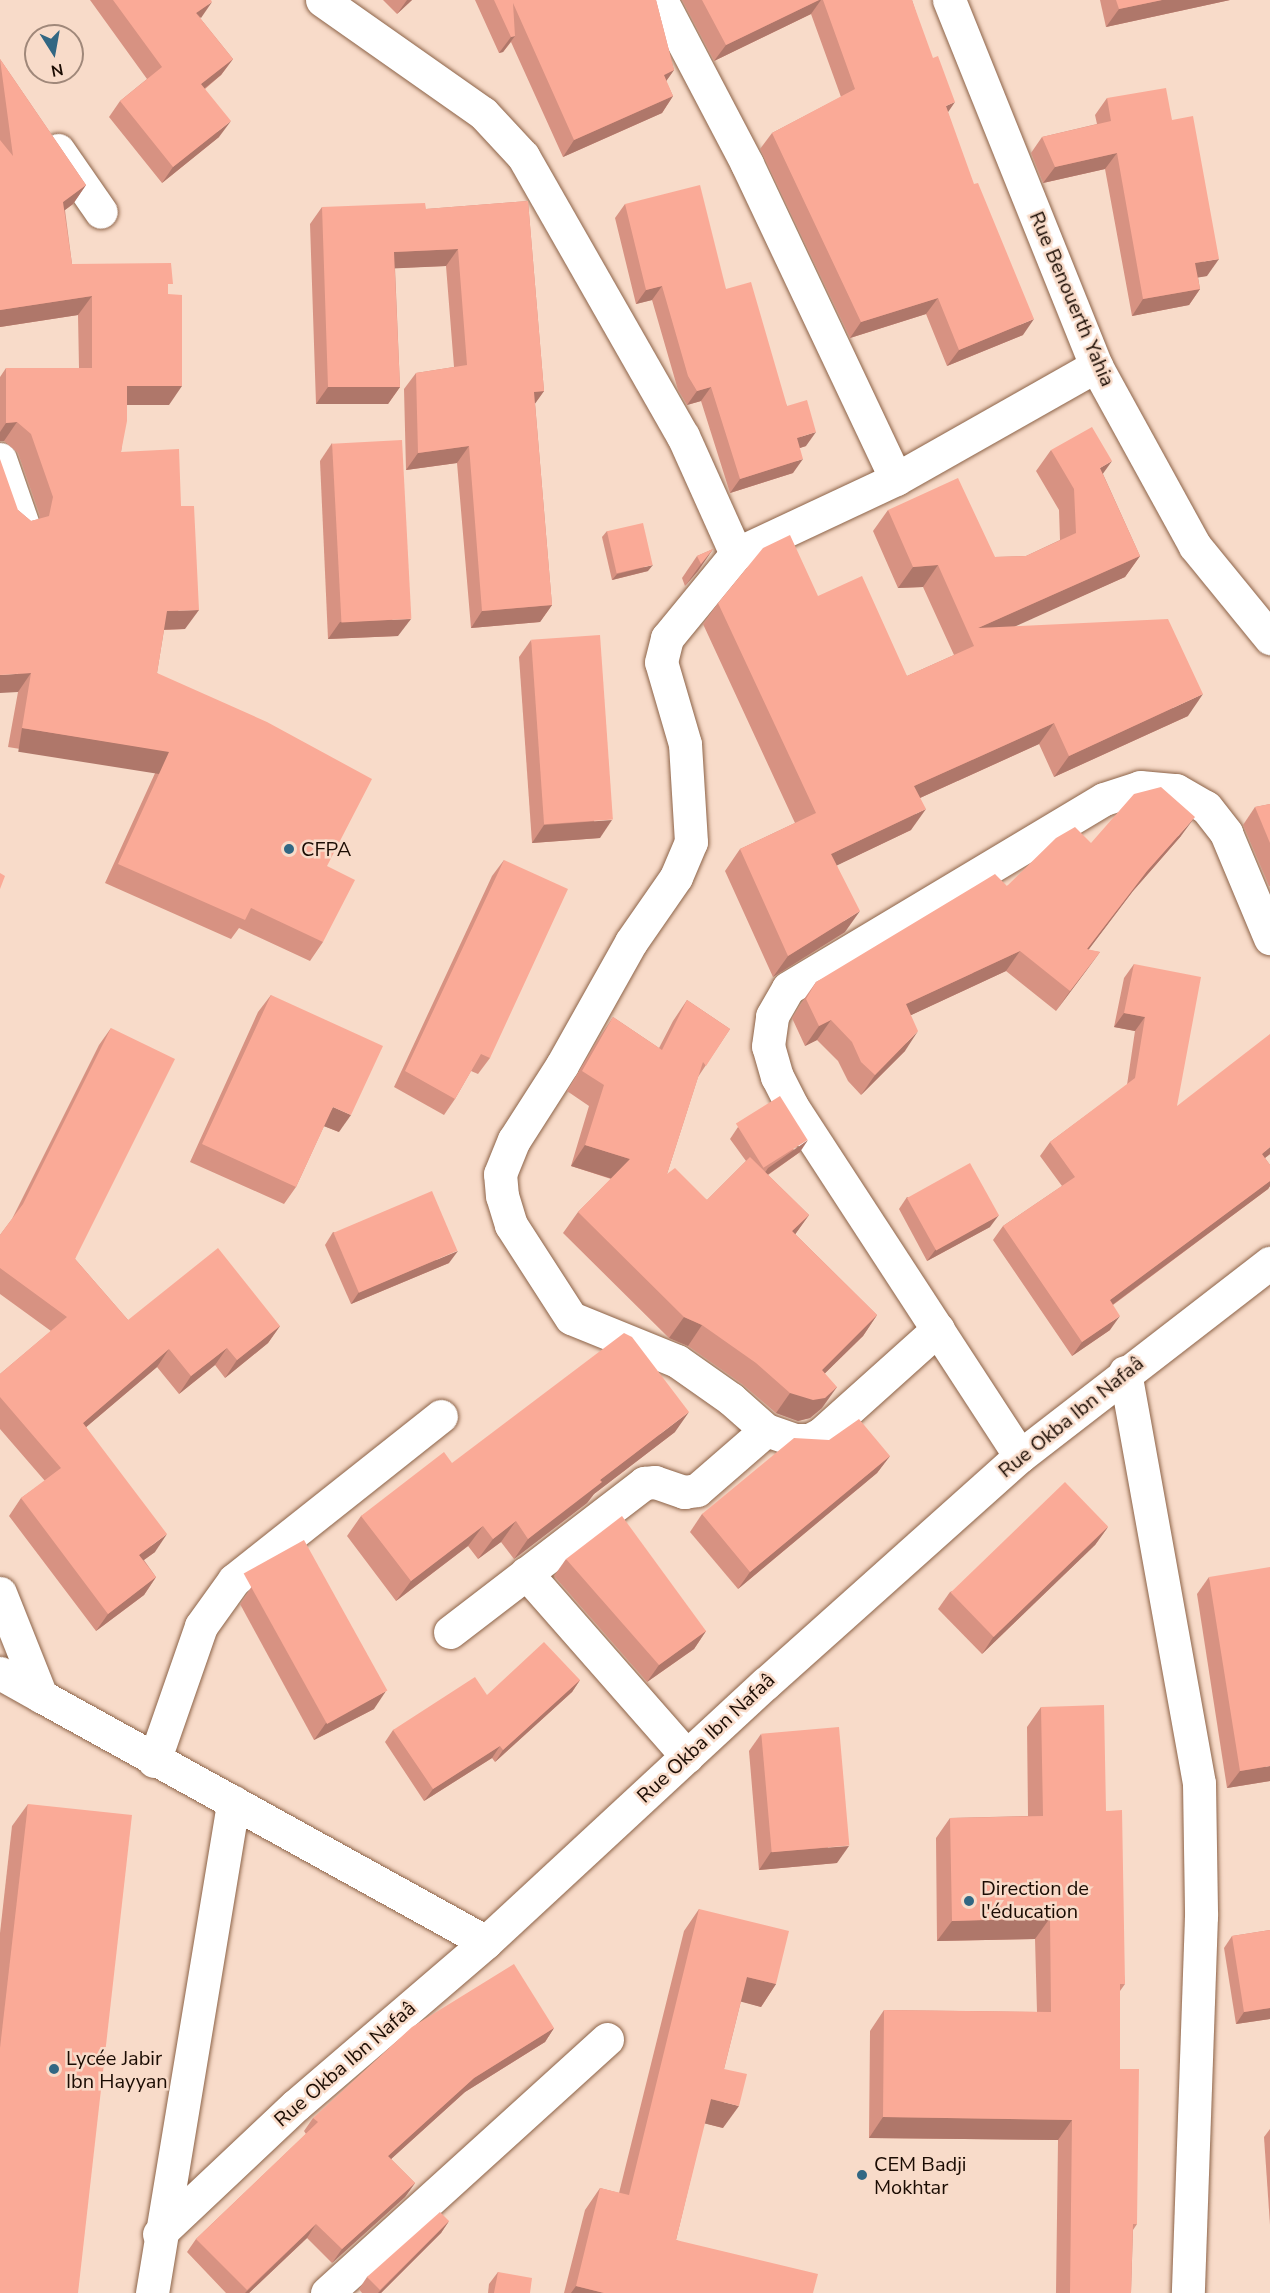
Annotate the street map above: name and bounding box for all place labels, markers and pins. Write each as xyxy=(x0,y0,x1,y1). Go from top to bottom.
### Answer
place label: CFPA xyxy=(301,837,351,861)
marker: CFPA xyxy=(282,842,296,856)
place label: Direction de l'éducation xyxy=(981,1877,1089,1924)
marker: Direction de l'éducation xyxy=(962,1894,976,1908)
place label: Lycée Jabir Ibn Hayyan xyxy=(66,2046,168,2093)
marker: Lycée Jabir Ibn Hayyan xyxy=(47,2062,61,2076)
place label: CEM Badji Mokhtar xyxy=(874,2152,966,2199)
marker: CEM Badji Mokhtar xyxy=(855,2168,869,2182)

